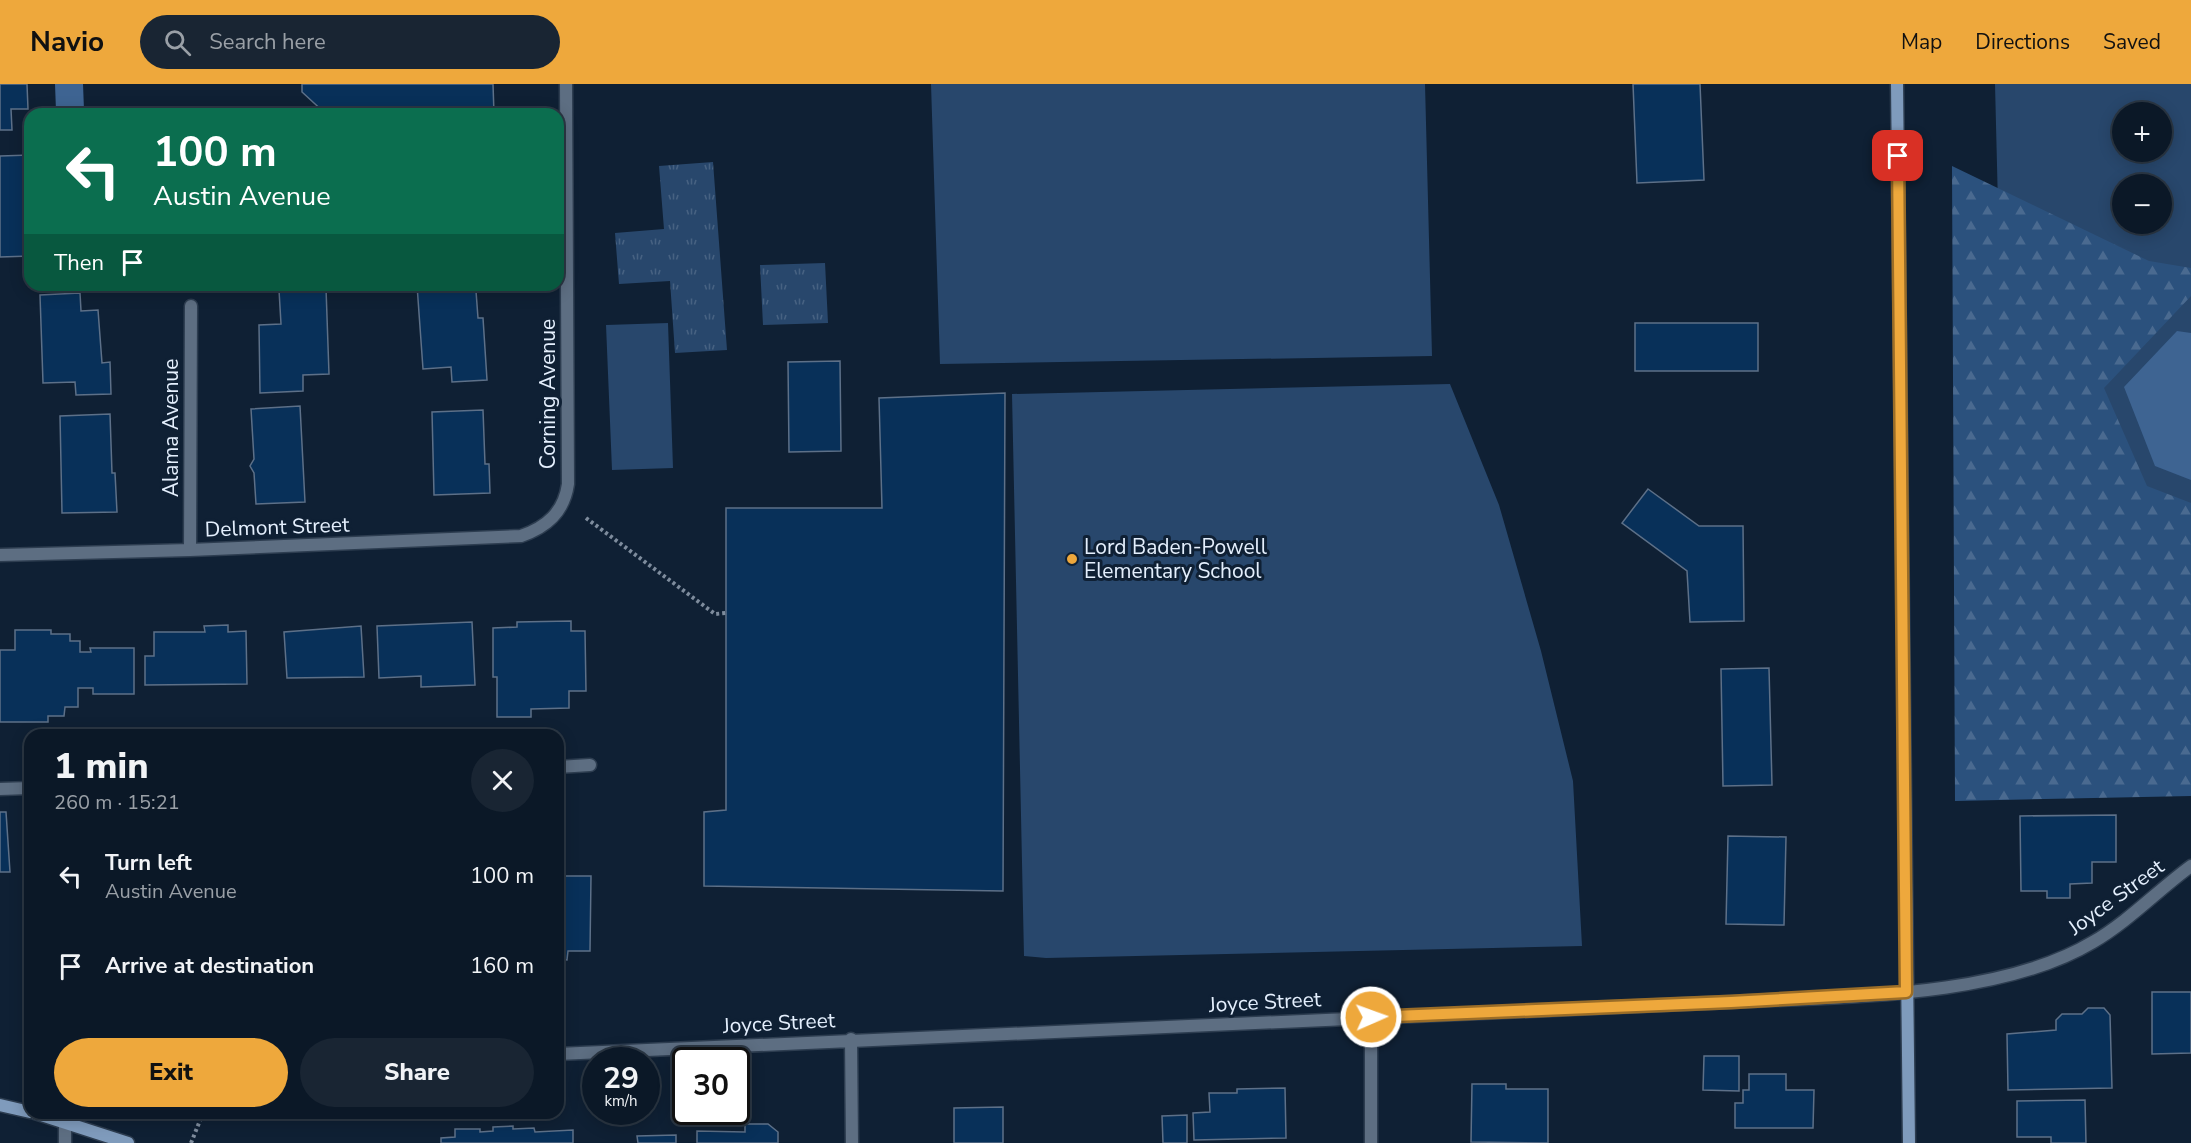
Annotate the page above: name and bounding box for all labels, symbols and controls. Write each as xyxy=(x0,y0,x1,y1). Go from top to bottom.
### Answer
search box xyxy=(140,15,560,69)
text: Navio xyxy=(30,23,104,61)
icon: search xyxy=(161,26,194,59)
text: Search here xyxy=(209,27,326,57)
text: Map xyxy=(1901,28,1942,56)
text: Directions xyxy=(1975,28,2070,56)
text: Saved xyxy=(2103,28,2161,56)
map controls xyxy=(2112,102,2172,234)
button: + xyxy=(2112,102,2172,162)
text: 100 m xyxy=(153,124,277,181)
pin xyxy=(1872,130,1923,181)
icon: left xyxy=(54,132,132,210)
icon: arrive xyxy=(1881,139,1914,172)
button: − xyxy=(2112,174,2172,234)
text: Austin Avenue xyxy=(153,178,331,215)
icon: arrive xyxy=(116,246,149,279)
text: Then xyxy=(54,248,104,278)
street label: Corning Avenue xyxy=(534,319,562,469)
street label: Alama Avenue xyxy=(157,359,185,497)
street label: Delmont Street xyxy=(204,510,350,544)
place label: Lord Baden-Powell Elementary School xyxy=(1084,533,1268,585)
marker: Lord Baden-Powell Elementary School xyxy=(1065,552,1079,566)
text: 1 min xyxy=(54,742,149,791)
button: close xyxy=(471,749,534,812)
text: 260 m · 15:21 xyxy=(54,789,180,816)
text: Turn left xyxy=(105,848,192,878)
street label: Joyce Street xyxy=(2062,852,2170,942)
icon: left xyxy=(54,860,87,893)
text: 100 m xyxy=(470,861,534,891)
text: Austin Avenue xyxy=(105,878,237,905)
icon: arrive xyxy=(54,950,87,983)
text: Arrive at destination xyxy=(105,951,314,981)
text: 160 m xyxy=(470,951,534,981)
street label: Joyce Street xyxy=(1207,985,1322,1019)
position arrow xyxy=(1339,985,1403,1049)
street label: Joyce Street xyxy=(721,1006,836,1040)
button: Exit xyxy=(54,1038,288,1107)
button: Share xyxy=(300,1038,534,1107)
speed limit sign: 30 xyxy=(672,1047,750,1125)
text: 29 xyxy=(603,1058,639,1099)
text: km/h xyxy=(604,1091,638,1111)

